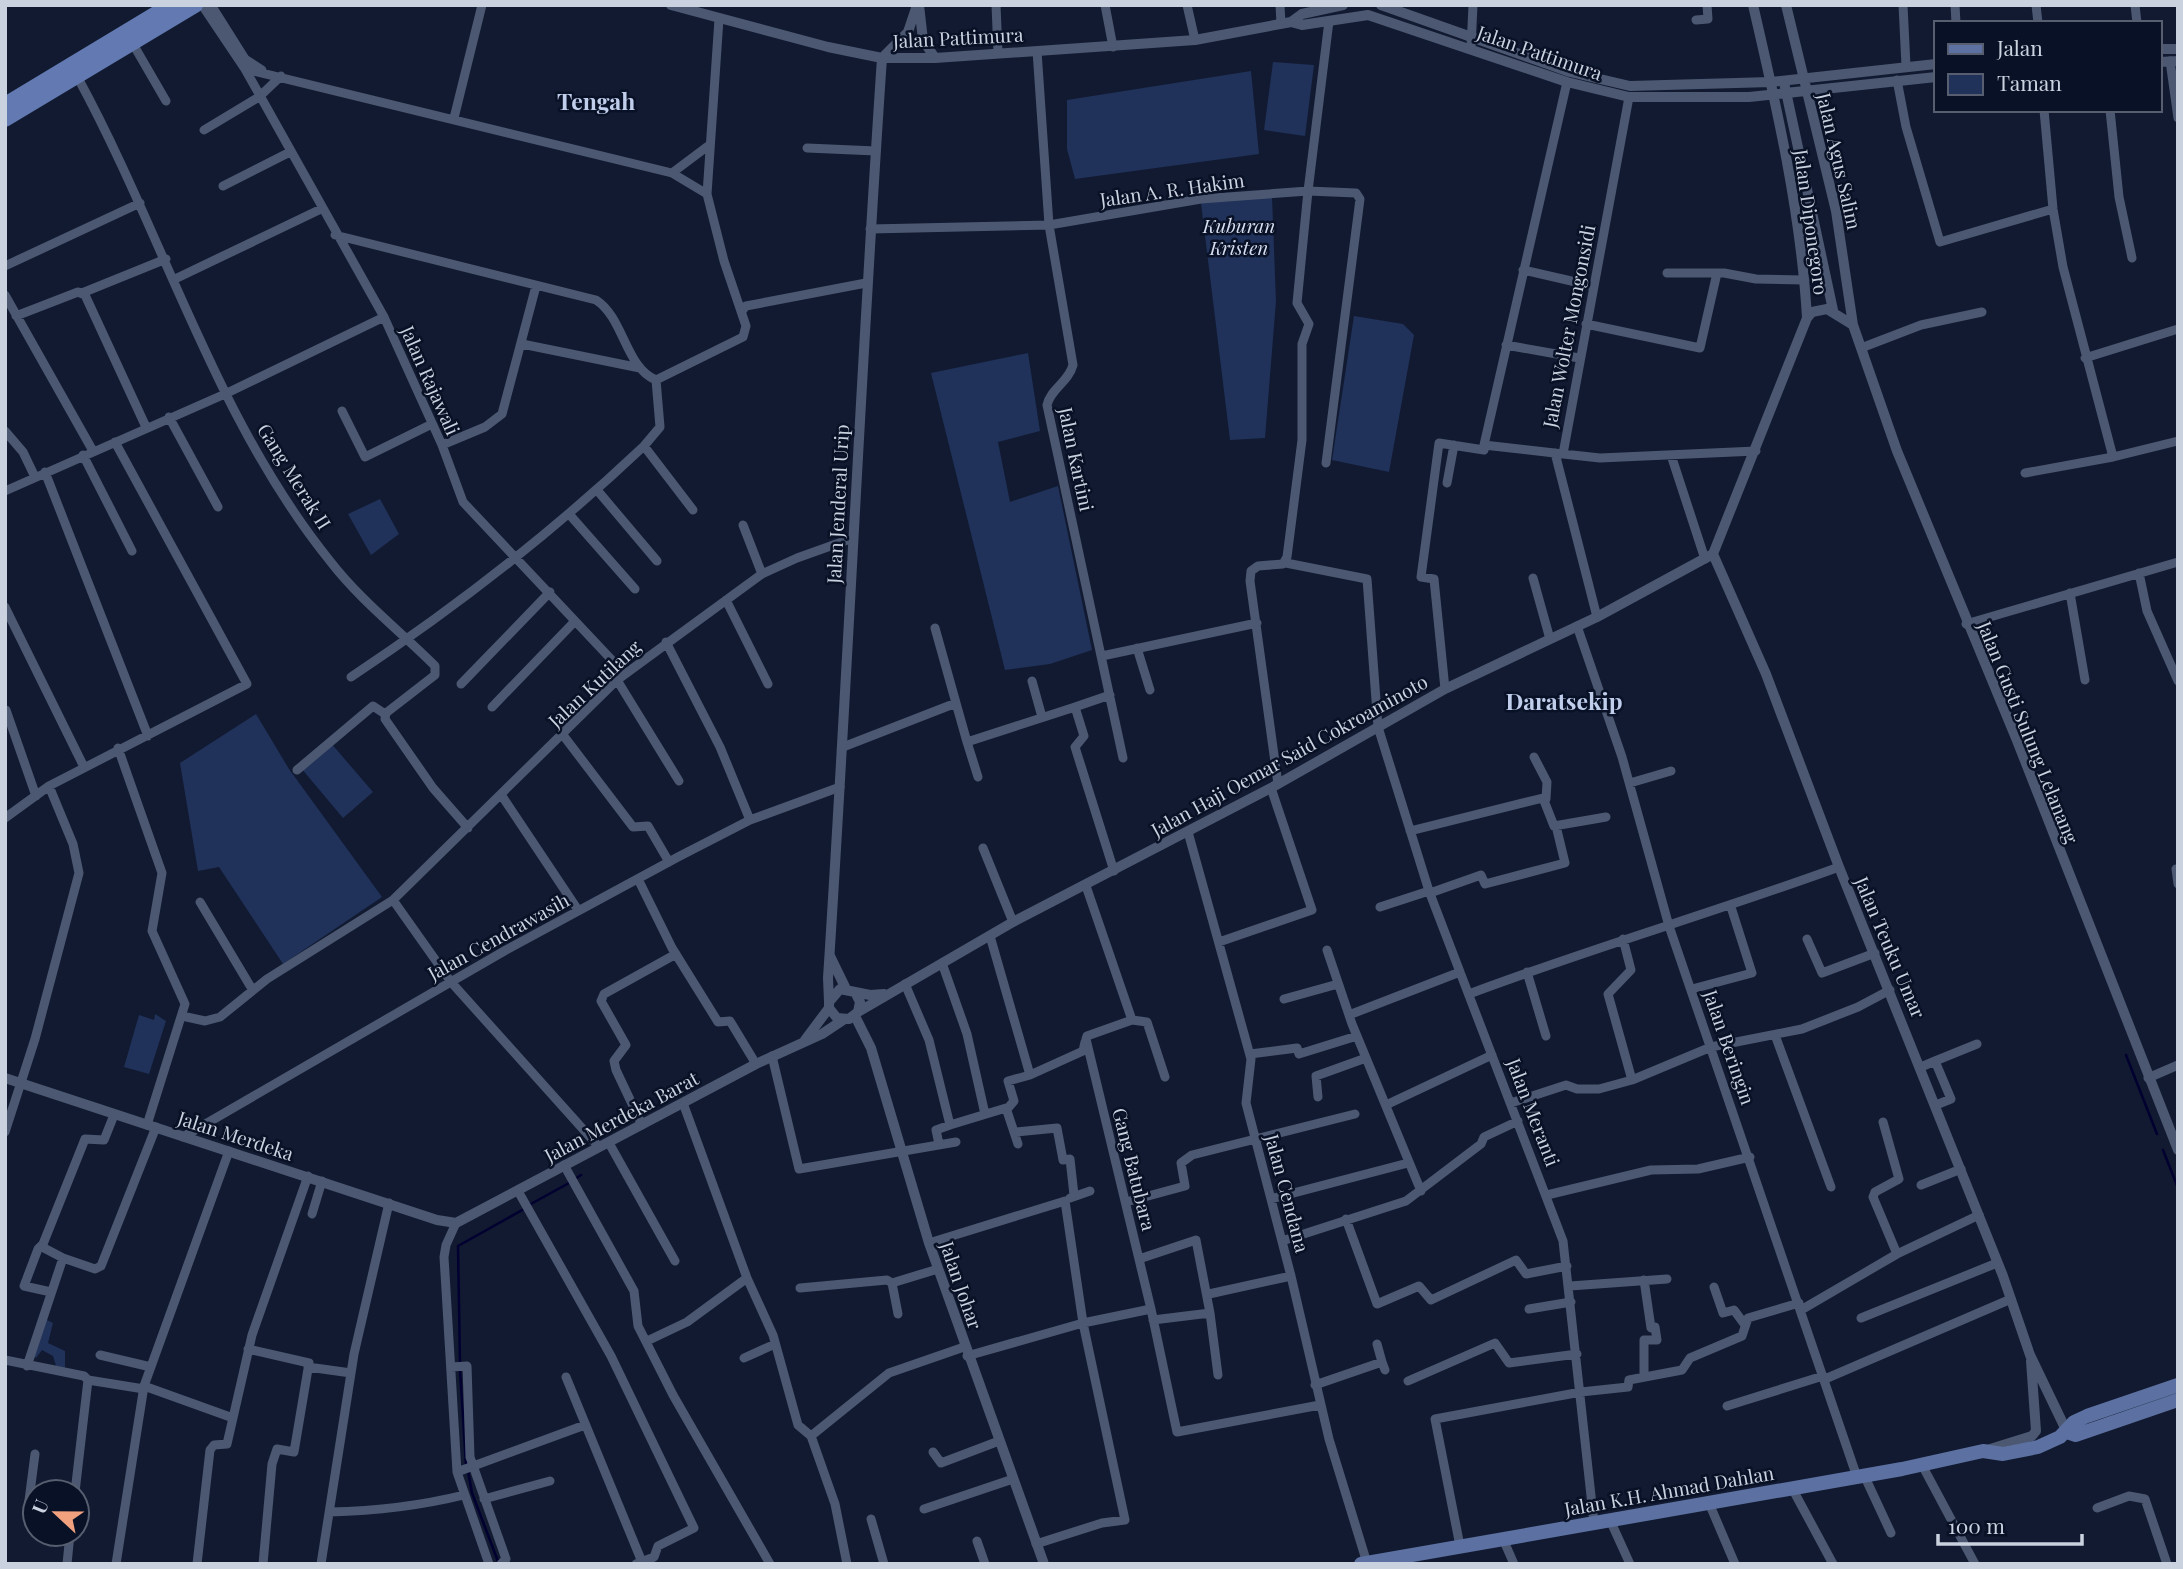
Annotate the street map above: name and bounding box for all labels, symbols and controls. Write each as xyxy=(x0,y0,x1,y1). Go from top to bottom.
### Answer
street label: Jalan Pattimura xyxy=(1473,18,1607,86)
street label: Jalan Pattimura xyxy=(891,21,1024,53)
legend xyxy=(1934,21,2162,112)
text: Jalan xyxy=(1996,33,2043,61)
text: Taman xyxy=(1997,68,2062,96)
district label: Tengah xyxy=(557,85,635,116)
street label: Jalan Agus Salim xyxy=(1811,89,1868,232)
street label: Jalan Diponegoro xyxy=(1789,147,1835,296)
street label: Jalan A. R. Hakim xyxy=(1097,166,1246,212)
park label: Kuburan Kristen xyxy=(1202,212,1275,260)
street label: Jalan Wolter Mongonsidi xyxy=(1535,222,1601,431)
street label: Jalan Rajawali xyxy=(395,320,467,439)
street label: Jalan Kartini xyxy=(1053,404,1101,514)
street label: Gang Merak II xyxy=(252,418,338,534)
street label: Jalan Jenderal Urip xyxy=(820,424,854,585)
street label: Jalan Gusti Sulung Lelanang xyxy=(1972,616,2086,847)
street label: Jalan Kutilang xyxy=(541,633,646,733)
street label: Jalan Haji Oemar Said Cokroaminoto xyxy=(1145,668,1432,843)
district label: Daratsekip xyxy=(1505,685,1623,716)
street label: Jalan Teuku Umar xyxy=(1849,871,1933,1022)
street label: Jalan Cendrawasih xyxy=(422,886,574,986)
street label: Jalan Beringin xyxy=(1698,985,1762,1108)
street label: Jalan Meranti xyxy=(1501,1053,1567,1170)
street label: Jalan Merdeka Barat xyxy=(539,1064,703,1168)
street label: Jalan Merdeka xyxy=(174,1104,298,1166)
street label: Gang Batubara xyxy=(1107,1105,1163,1234)
street label: Jalan Cendana xyxy=(1259,1130,1316,1256)
street label: Jalan Johar xyxy=(935,1237,989,1333)
street label: Jalan K.H. Ahmad Dahlan xyxy=(1561,1459,1777,1521)
north arrow xyxy=(21,1478,91,1548)
text: U xyxy=(25,1495,54,1517)
scale bar xyxy=(1938,1502,2082,1546)
text: 100 m xyxy=(1948,1511,2005,1539)

